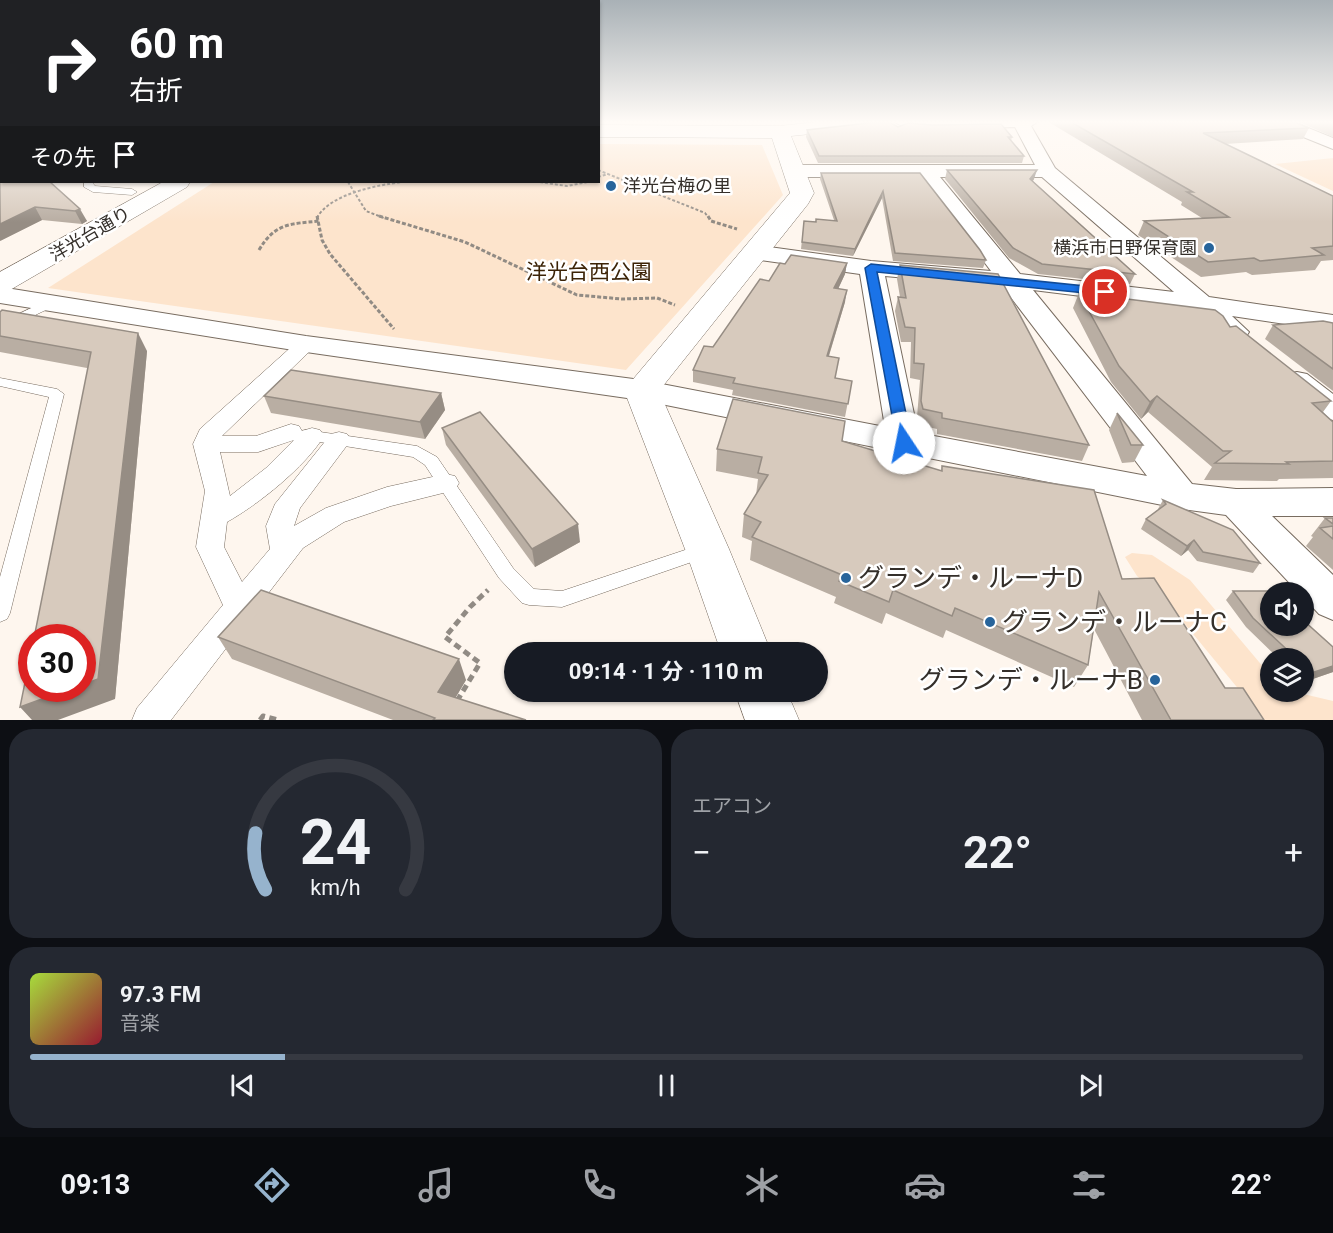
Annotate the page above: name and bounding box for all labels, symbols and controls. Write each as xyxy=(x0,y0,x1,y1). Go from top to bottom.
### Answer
text: 60 m xyxy=(129,19,224,68)
icon: right xyxy=(30,24,108,102)
text: 右折 xyxy=(129,75,183,107)
icon: arrive xyxy=(108,138,141,171)
text: その先 xyxy=(30,145,96,170)
place label: 洋光台梅の里 xyxy=(623,175,731,196)
marker: 洋光台梅の里 xyxy=(604,179,618,193)
street label: 洋光台通り xyxy=(46,202,134,265)
place label: 横浜市日野保育園 xyxy=(1053,237,1197,258)
marker: 横浜市日野保育園 xyxy=(1202,241,1216,255)
park label: 洋光台西公園 xyxy=(526,260,652,284)
pin xyxy=(1079,266,1130,317)
icon: arrive xyxy=(1088,275,1121,308)
position arrow xyxy=(872,411,936,475)
place label: グランデ・ルーナD xyxy=(858,563,1083,593)
marker: グランデ・ルーナD xyxy=(839,571,853,585)
map controls xyxy=(1260,582,1314,702)
button: sound xyxy=(1260,582,1314,636)
place label: グランデ・ルーナC xyxy=(1002,607,1227,637)
marker: グランデ・ルーナC xyxy=(983,615,997,629)
speed limit sign: 30 xyxy=(18,624,96,702)
button: layers xyxy=(1260,648,1314,702)
text: 09:14 · 1 分 · 110 m xyxy=(569,659,763,684)
place label: グランデ・ルーナB xyxy=(919,665,1143,695)
marker: グランデ・ルーナB xyxy=(1148,673,1162,687)
text: エアコン xyxy=(692,794,772,818)
text: 24 xyxy=(300,806,371,879)
text: 22° xyxy=(963,826,1032,879)
text: − xyxy=(692,833,711,872)
text: + xyxy=(1284,833,1303,872)
text: km/h xyxy=(310,876,361,901)
text: 97.3 FM xyxy=(120,982,201,1007)
text: 音楽 xyxy=(120,1011,160,1035)
icon: previous xyxy=(226,1069,259,1102)
icon: pause xyxy=(650,1069,683,1102)
icon: next xyxy=(1074,1069,1107,1102)
icon: directions xyxy=(251,1164,293,1206)
icon: music xyxy=(415,1164,457,1206)
icon: phone xyxy=(578,1164,620,1206)
icon: climate xyxy=(741,1164,783,1206)
icon: car xyxy=(904,1164,946,1206)
icon: filters xyxy=(1068,1164,1110,1206)
text: 09:13 xyxy=(61,1169,130,1201)
text: 22° xyxy=(1231,1169,1272,1201)

